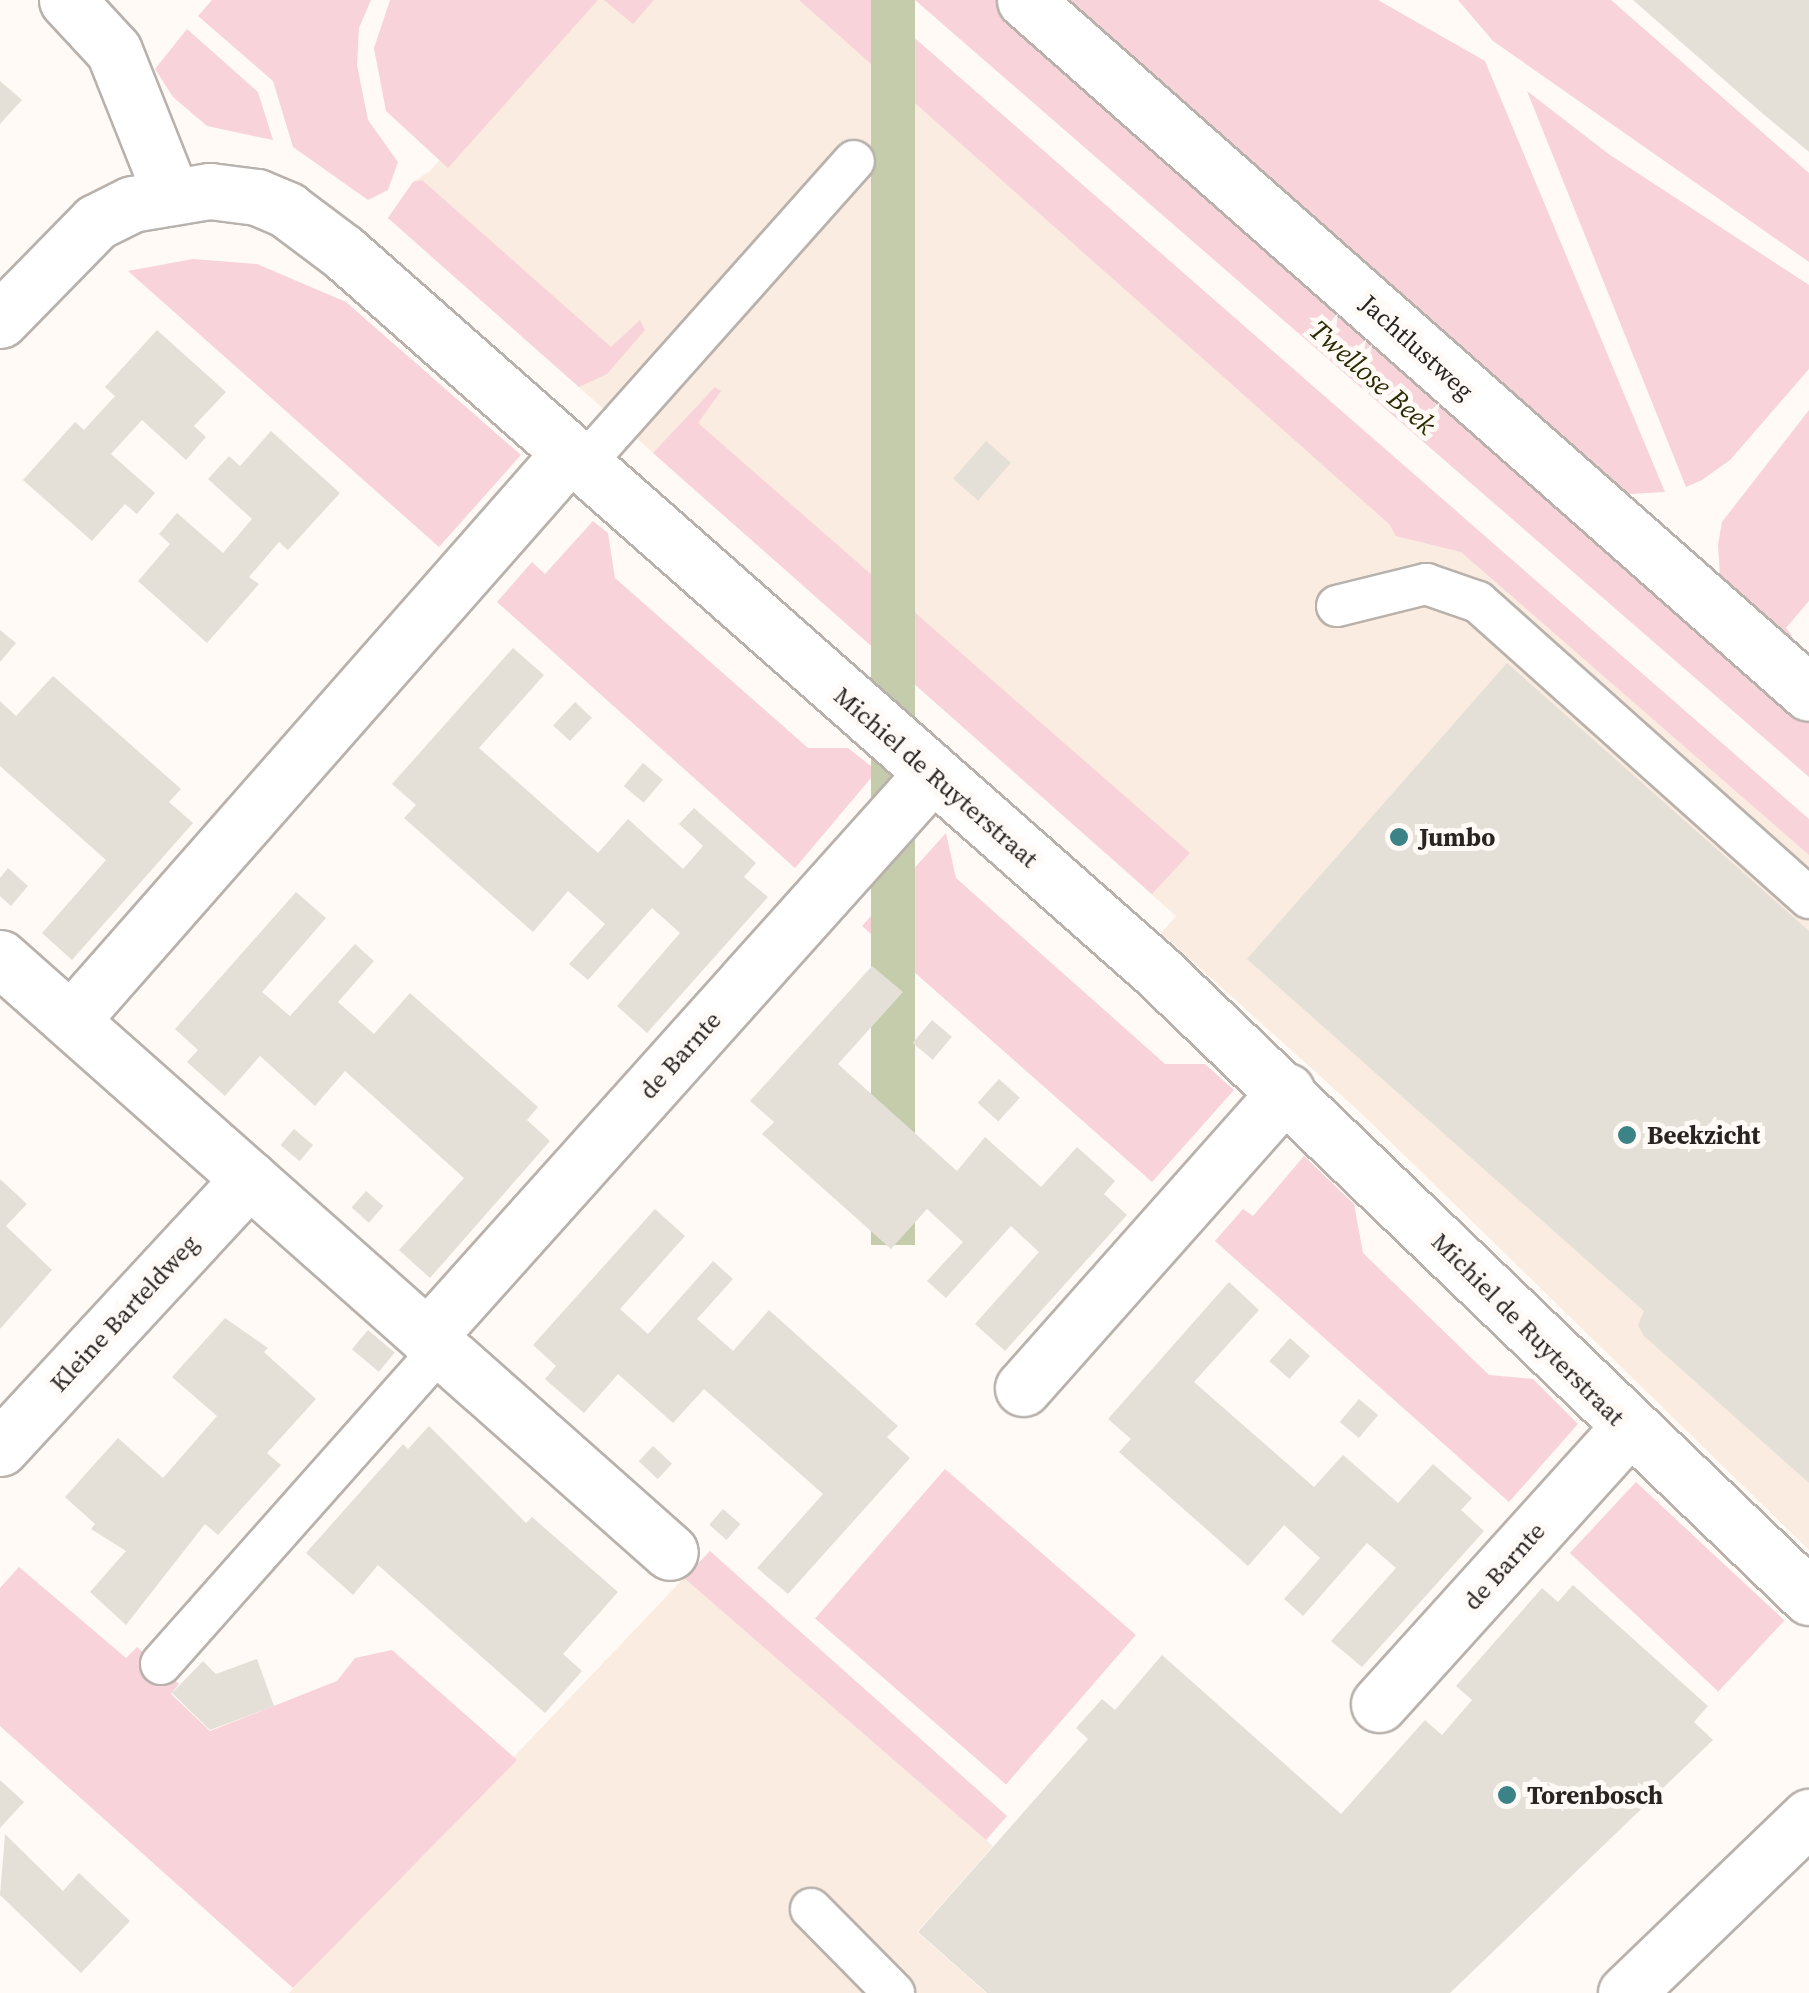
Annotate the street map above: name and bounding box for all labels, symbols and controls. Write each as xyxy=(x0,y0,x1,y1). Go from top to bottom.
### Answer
street label: Jachtlustweg xyxy=(1354,288,1480,406)
water label: Twellose Beek xyxy=(1303,313,1443,441)
street label: Michiel de Ruyterstraat xyxy=(828,680,1044,874)
place label: Jumbo xyxy=(1419,822,1495,852)
marker: Jumbo xyxy=(1388,826,1410,848)
street label: de Barnte xyxy=(633,1005,727,1105)
place label: Beekzicht xyxy=(1647,1120,1760,1150)
marker: Beekzicht xyxy=(1616,1124,1638,1146)
street label: Michiel de Ruyterstraat xyxy=(1425,1226,1631,1432)
street label: Kleine Barteldweg xyxy=(44,1228,204,1398)
street label: de Barnte xyxy=(1457,1516,1551,1616)
place label: Torenbosch xyxy=(1527,1780,1663,1810)
marker: Torenbosch xyxy=(1496,1784,1518,1806)

